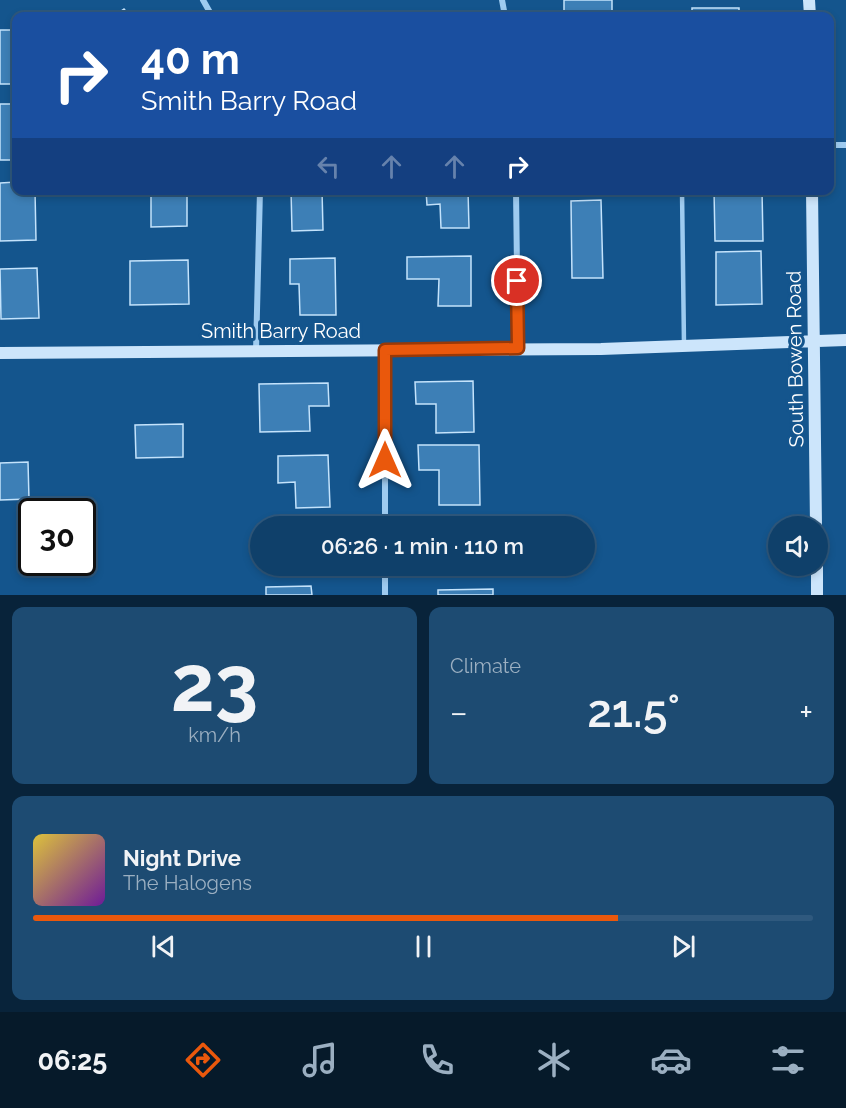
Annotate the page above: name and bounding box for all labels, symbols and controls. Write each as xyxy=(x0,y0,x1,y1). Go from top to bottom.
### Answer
text: 40 m xyxy=(141,35,240,84)
icon: right xyxy=(42,36,120,114)
text: Smith Barry Road xyxy=(141,85,357,116)
icon: left xyxy=(312,150,345,183)
icon: ahead xyxy=(375,150,408,183)
icon: ahead xyxy=(438,150,471,183)
icon: right xyxy=(501,150,534,183)
pin xyxy=(491,255,542,306)
icon: arrive xyxy=(500,264,533,297)
street label: South Bowen Road xyxy=(781,270,809,448)
street label: Smith Barry Road xyxy=(201,319,361,343)
position arrow xyxy=(353,428,417,492)
speed limit sign: 30 xyxy=(18,498,96,576)
map controls xyxy=(768,516,828,576)
button: sound xyxy=(768,516,828,576)
text: 06:26 · 1 min · 110 m xyxy=(321,533,524,559)
text: 23 xyxy=(171,638,258,729)
text: Climate xyxy=(450,654,521,678)
text: 21.5° xyxy=(587,685,680,738)
text: − xyxy=(450,693,468,732)
text: + xyxy=(799,693,813,732)
text: km/h xyxy=(188,723,241,747)
text: Night Drive xyxy=(123,845,241,871)
text: The Halogens xyxy=(123,871,252,895)
icon: previous xyxy=(147,930,180,963)
icon: pause xyxy=(407,930,440,963)
icon: next xyxy=(667,930,700,963)
icon: directions xyxy=(182,1039,224,1081)
icon: music xyxy=(299,1039,341,1081)
icon: phone xyxy=(416,1039,458,1081)
icon: climate xyxy=(533,1039,575,1081)
icon: car xyxy=(650,1039,692,1081)
icon: filters xyxy=(767,1039,809,1081)
text: 06:25 xyxy=(37,1045,107,1076)

